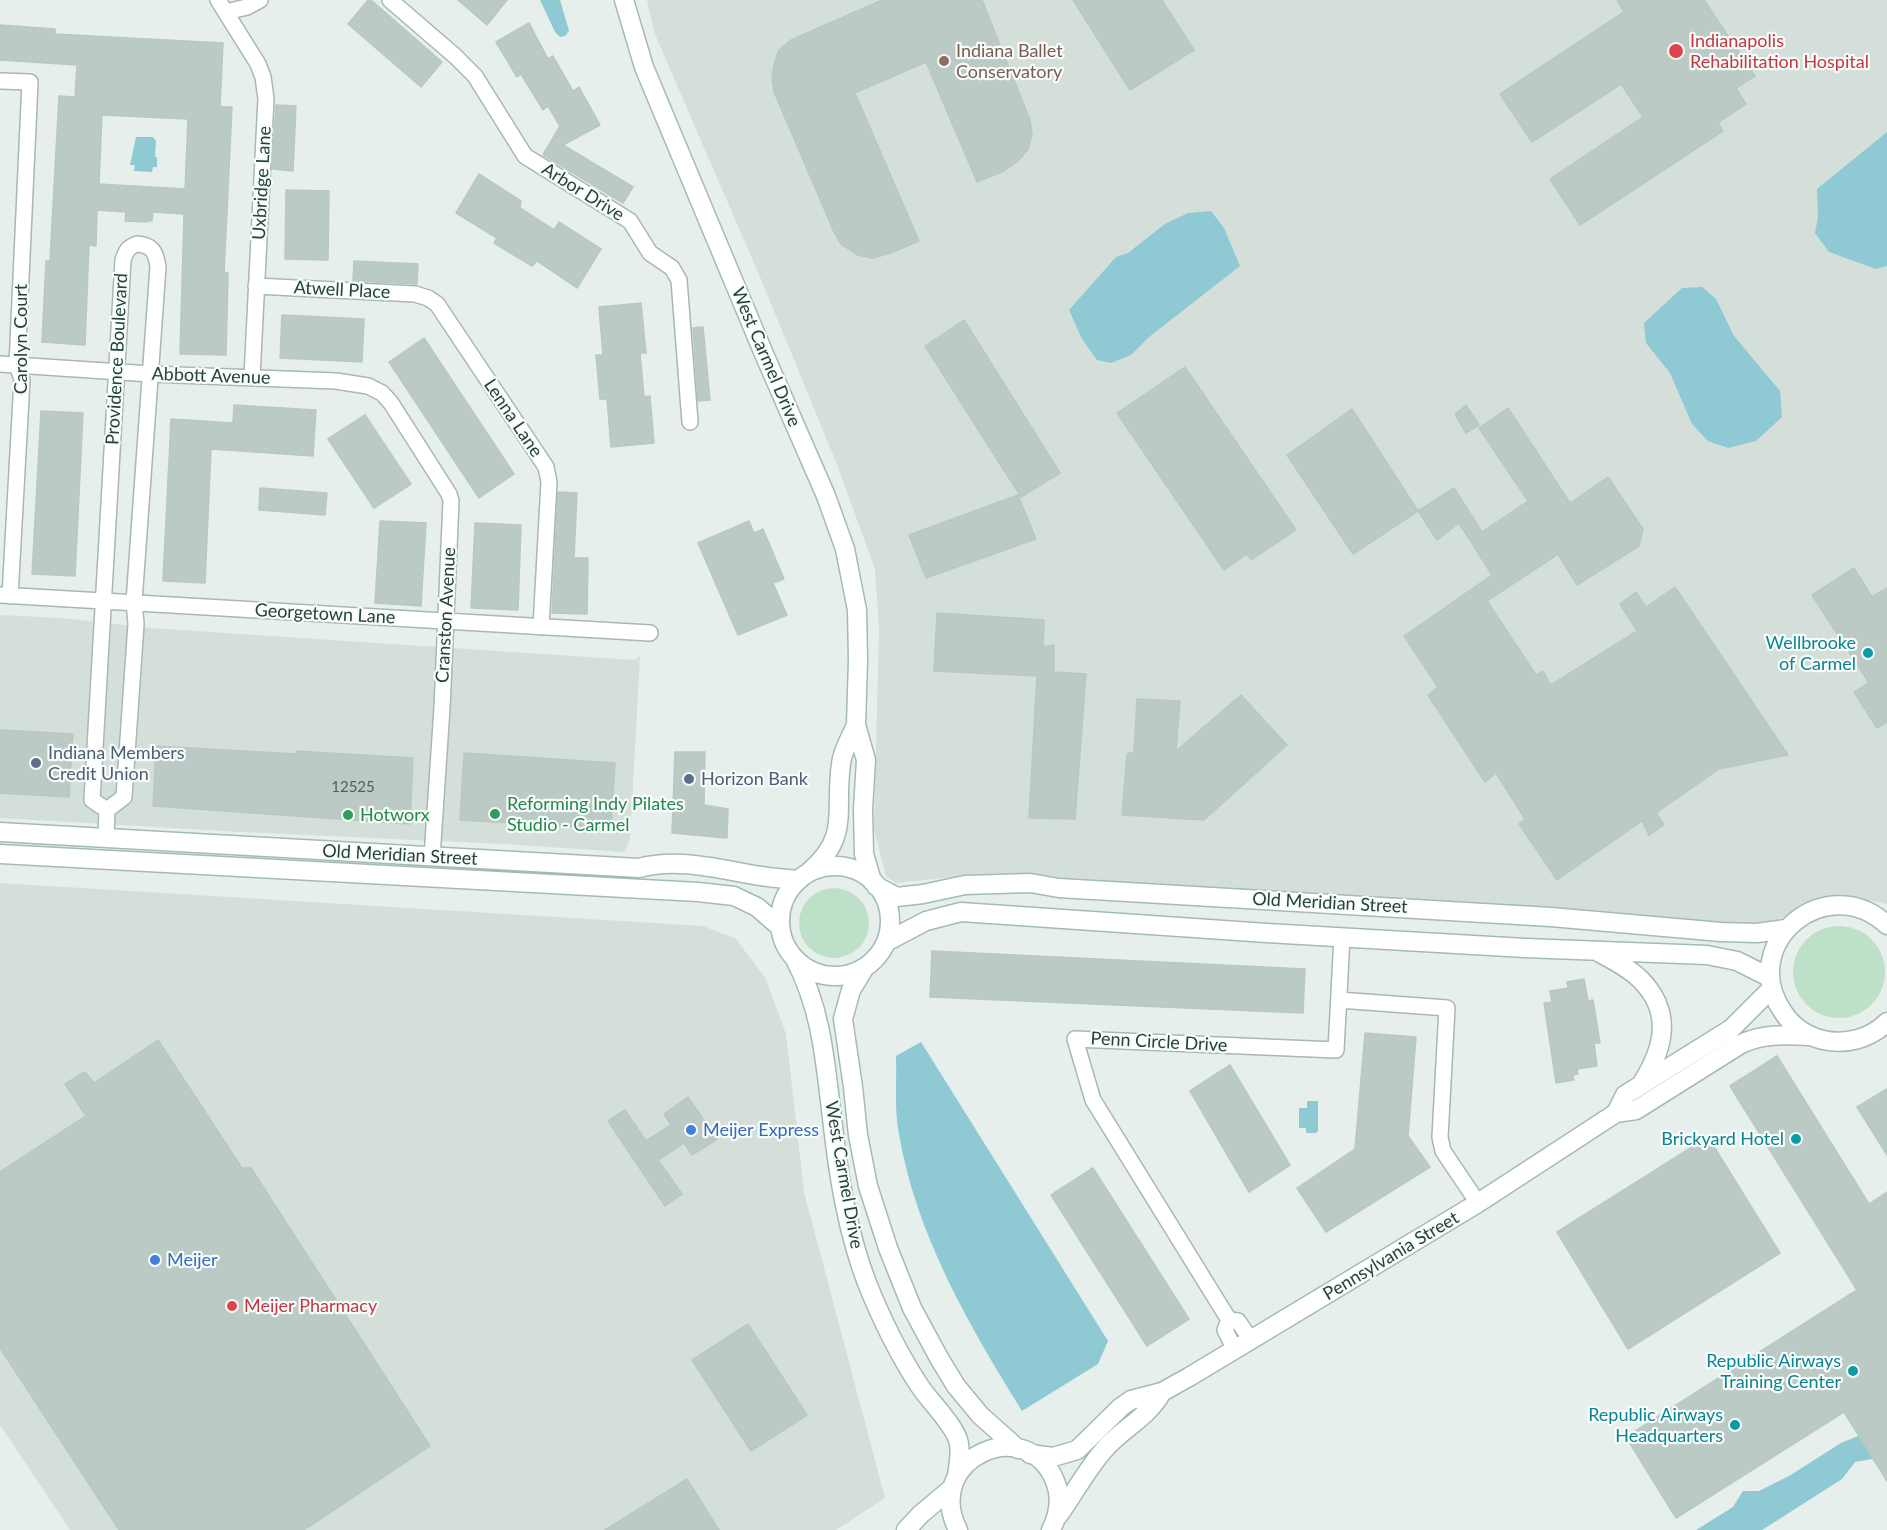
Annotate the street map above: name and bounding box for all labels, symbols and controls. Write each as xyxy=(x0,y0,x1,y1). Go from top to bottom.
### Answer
place label: Indianapolis Rehabilitation Hospital xyxy=(1690,30,1869,72)
place label: Indiana Ballet Conservatory xyxy=(956,40,1063,82)
marker: Indianapolis Rehabilitation Hospital xyxy=(1667,42,1685,60)
marker: Indiana Ballet Conservatory xyxy=(937,54,951,68)
street label: Uxbridge Lane xyxy=(248,125,276,241)
street label: Arbor Drive xyxy=(538,158,628,226)
street label: Providence Boulevard xyxy=(102,272,132,446)
street label: Atwell Place xyxy=(293,277,391,303)
street label: Carolyn Court xyxy=(10,284,32,394)
street label: West Carmel Drive xyxy=(727,284,805,430)
street label: Abbott Avenue xyxy=(151,363,271,389)
street label: Lenna Lane xyxy=(479,375,547,461)
street label: Cranston Avenue xyxy=(432,547,460,683)
street label: Georgetown Lane xyxy=(254,600,396,628)
place label: Wellbrooke of Carmel xyxy=(1766,632,1856,674)
marker: Wellbrooke of Carmel xyxy=(1861,646,1875,660)
place label: Indiana Members Credit Union xyxy=(48,742,185,784)
marker: Indiana Members Credit Union xyxy=(29,756,43,770)
place label: Horizon Bank xyxy=(701,768,808,790)
marker: Horizon Bank xyxy=(682,772,696,786)
house number: 12525 xyxy=(331,778,375,796)
place label: Reforming Indy Pilates Studio - Carmel xyxy=(507,793,684,836)
place label: Hotworx xyxy=(360,804,430,826)
marker: Reforming Indy Pilates Studio - Carmel xyxy=(488,807,502,821)
marker: Hotworx xyxy=(341,808,355,822)
street label: Old Meridian Street xyxy=(322,840,478,870)
street label: Old Meridian Street xyxy=(1252,888,1408,918)
street label: Penn Circle Drive xyxy=(1090,1028,1228,1056)
street label: West Carmel Drive xyxy=(820,1099,868,1251)
place label: Meijer Express xyxy=(703,1119,819,1141)
marker: Meijer Express xyxy=(684,1123,698,1137)
place label: Brickyard Hotel xyxy=(1661,1128,1784,1150)
marker: Brickyard Hotel xyxy=(1789,1132,1803,1146)
street label: Pennsylvania Street xyxy=(1319,1207,1463,1305)
place label: Meijer xyxy=(167,1249,218,1271)
marker: Meijer xyxy=(148,1253,162,1267)
place label: Meijer Pharmacy xyxy=(244,1295,377,1317)
marker: Meijer Pharmacy xyxy=(225,1299,239,1313)
place label: Republic Airways Training Center xyxy=(1706,1350,1841,1392)
marker: Republic Airways Training Center xyxy=(1846,1364,1860,1378)
place label: Republic Airways Headquarters xyxy=(1588,1404,1723,1446)
marker: Republic Airways Headquarters xyxy=(1728,1418,1742,1432)

